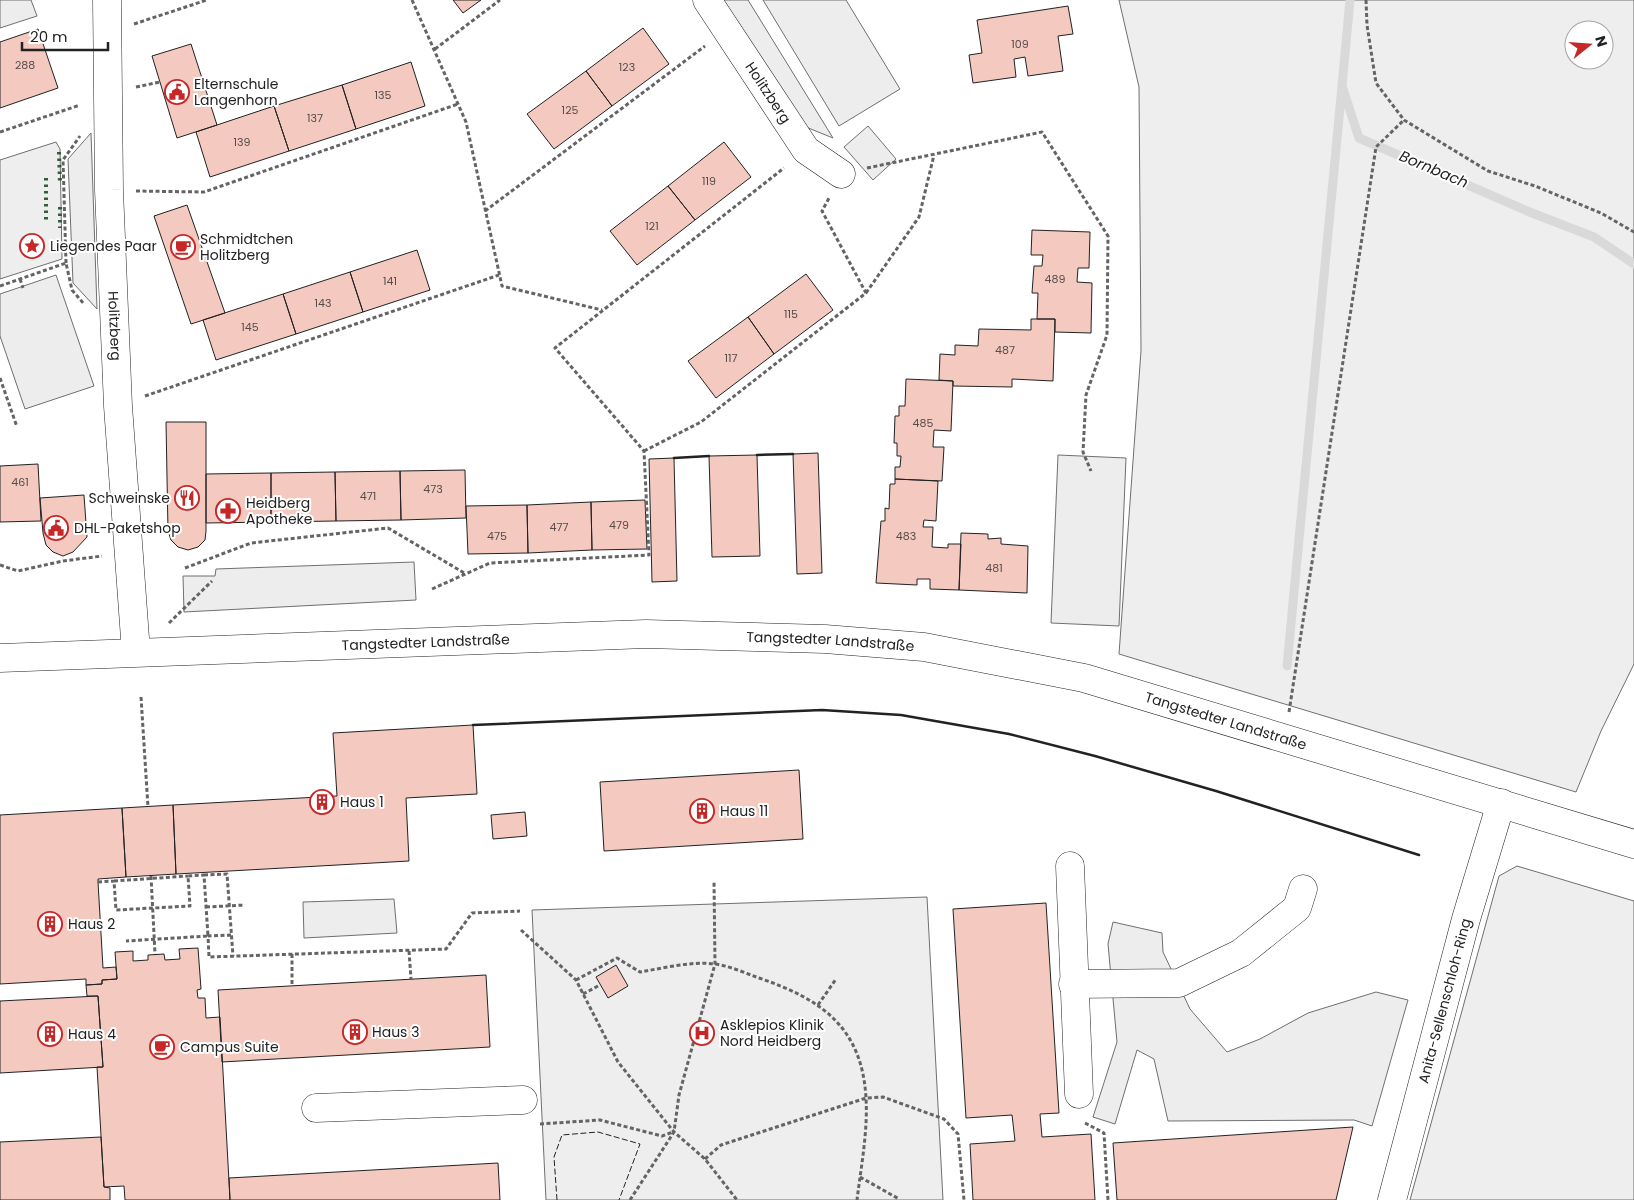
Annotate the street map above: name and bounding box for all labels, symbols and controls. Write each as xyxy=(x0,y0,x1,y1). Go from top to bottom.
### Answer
scale bar xyxy=(22,20,109,52)
north arrow xyxy=(1564,20,1614,70)
text: 20 m xyxy=(30,26,68,47)
text: N xyxy=(1590,33,1613,49)
house number: 109 xyxy=(1011,36,1029,52)
house number: 288 xyxy=(15,57,35,73)
street label: Holitzberg xyxy=(741,58,796,127)
house number: 123 xyxy=(619,59,635,75)
place label: Elternschule Langenhorn xyxy=(194,74,279,110)
public building icon: Elternschule Langenhorn xyxy=(164,79,190,105)
house number: 135 xyxy=(375,87,392,103)
house number: 125 xyxy=(562,102,578,118)
house number: 137 xyxy=(307,110,323,126)
house number: 139 xyxy=(234,134,251,150)
water label: Bornbach xyxy=(1396,145,1472,193)
house number: 119 xyxy=(702,173,716,189)
house number: 121 xyxy=(645,218,659,234)
place label: Schmidtchen Holitzberg xyxy=(200,229,293,265)
place icon: Liegendes Paar xyxy=(19,233,45,259)
cafe icon: Schmidtchen Holitzberg xyxy=(170,234,196,260)
place label: Liegendes Paar xyxy=(50,236,157,256)
house number: 489 xyxy=(1045,271,1065,287)
house number: 141 xyxy=(383,273,397,289)
street label: Holitzberg xyxy=(103,291,126,361)
house number: 143 xyxy=(315,295,331,311)
house number: 115 xyxy=(784,306,798,322)
house number: 145 xyxy=(241,319,259,335)
house number: 487 xyxy=(995,342,1015,358)
house number: 117 xyxy=(724,350,738,366)
house number: 485 xyxy=(913,415,933,431)
house number: 461 xyxy=(11,474,29,490)
house number: 473 xyxy=(423,481,443,497)
restaurant icon: Schweinske xyxy=(174,485,200,511)
place label: Schweinske xyxy=(89,488,170,508)
house number: 471 xyxy=(360,488,376,504)
place label: Heidberg Apotheke xyxy=(246,493,313,529)
pharmacy icon: Heidberg Apotheke xyxy=(215,498,241,524)
public building icon: DHL-Paketshop xyxy=(43,515,69,541)
house number: 479 xyxy=(609,517,629,533)
place label: DHL-Paketshop xyxy=(74,518,181,538)
house number: 477 xyxy=(550,519,568,535)
house number: 475 xyxy=(487,528,507,544)
house number: 483 xyxy=(896,528,916,544)
house number: 481 xyxy=(985,560,1003,576)
street label: Tangstedter Landstraße xyxy=(746,627,915,656)
street label: Tangstedter Landstraße xyxy=(341,629,510,655)
street label: Tangstedter Landstraße xyxy=(1142,687,1310,755)
building icon: Haus 1 xyxy=(309,789,335,815)
place label: Haus 1 xyxy=(340,792,384,812)
building icon: Haus 11 xyxy=(689,798,715,824)
place label: Haus 11 xyxy=(720,801,768,821)
building icon: Haus 2 xyxy=(37,911,63,937)
place label: Haus 2 xyxy=(68,914,115,934)
street label: Anita-Sellenschloh-Ring xyxy=(1413,916,1476,1085)
place label: Asklepios Klinik Nord Heidberg xyxy=(720,1015,825,1051)
building icon: Haus 3 xyxy=(342,1019,368,1045)
hospital icon: Asklepios Klinik Nord Heidberg xyxy=(689,1020,715,1046)
building icon: Haus 4 xyxy=(37,1021,63,1047)
place label: Haus 3 xyxy=(372,1022,419,1042)
place label: Haus 4 xyxy=(68,1024,116,1044)
cafe icon: Campus Suite xyxy=(149,1034,175,1060)
place label: Campus Suite xyxy=(180,1037,279,1057)

